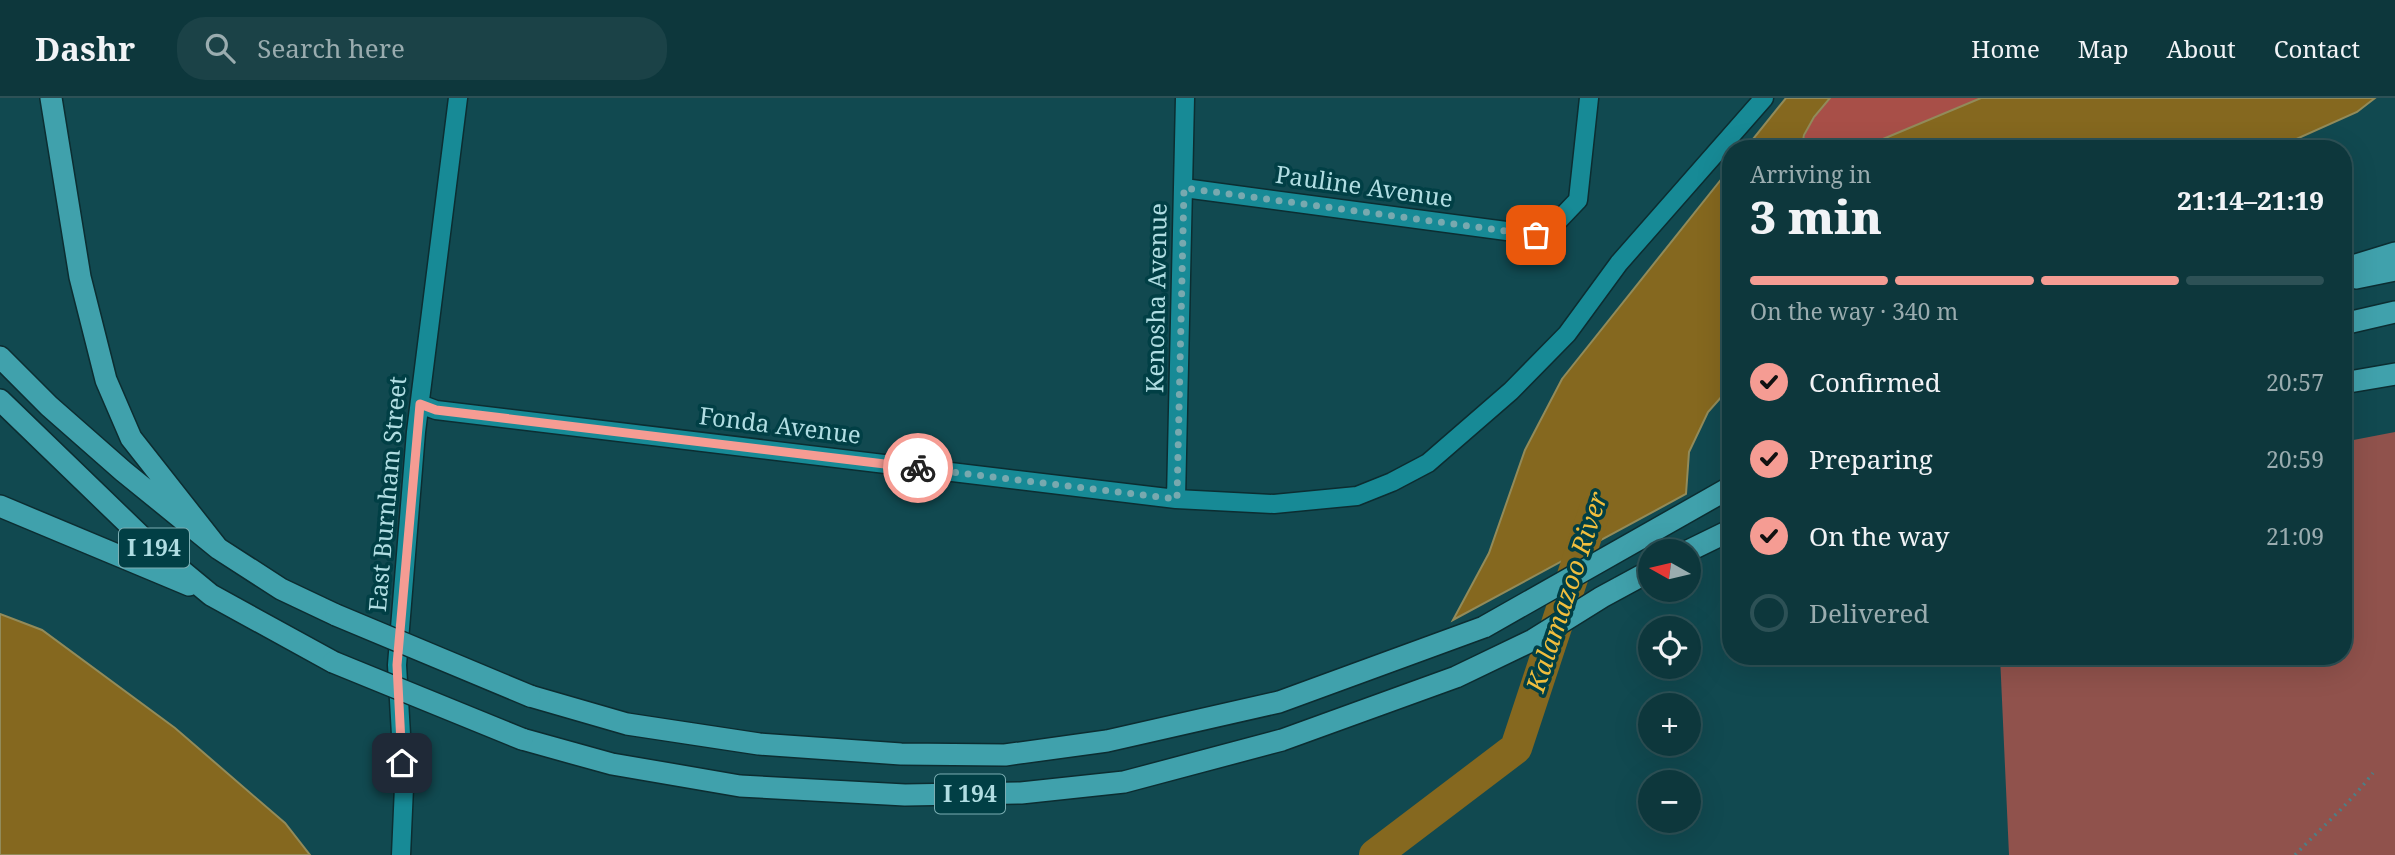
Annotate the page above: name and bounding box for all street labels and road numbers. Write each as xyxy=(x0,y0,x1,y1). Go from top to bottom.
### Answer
street label: Pauline Avenue xyxy=(1273,157,1455,214)
street label: Kenosha Avenue xyxy=(1137,203,1174,393)
street label: East Burnham Street xyxy=(360,375,413,613)
street label: Fonda Avenue xyxy=(697,398,863,451)
road number: I 194 xyxy=(119,529,189,568)
road number: I 194 xyxy=(935,774,1005,814)

